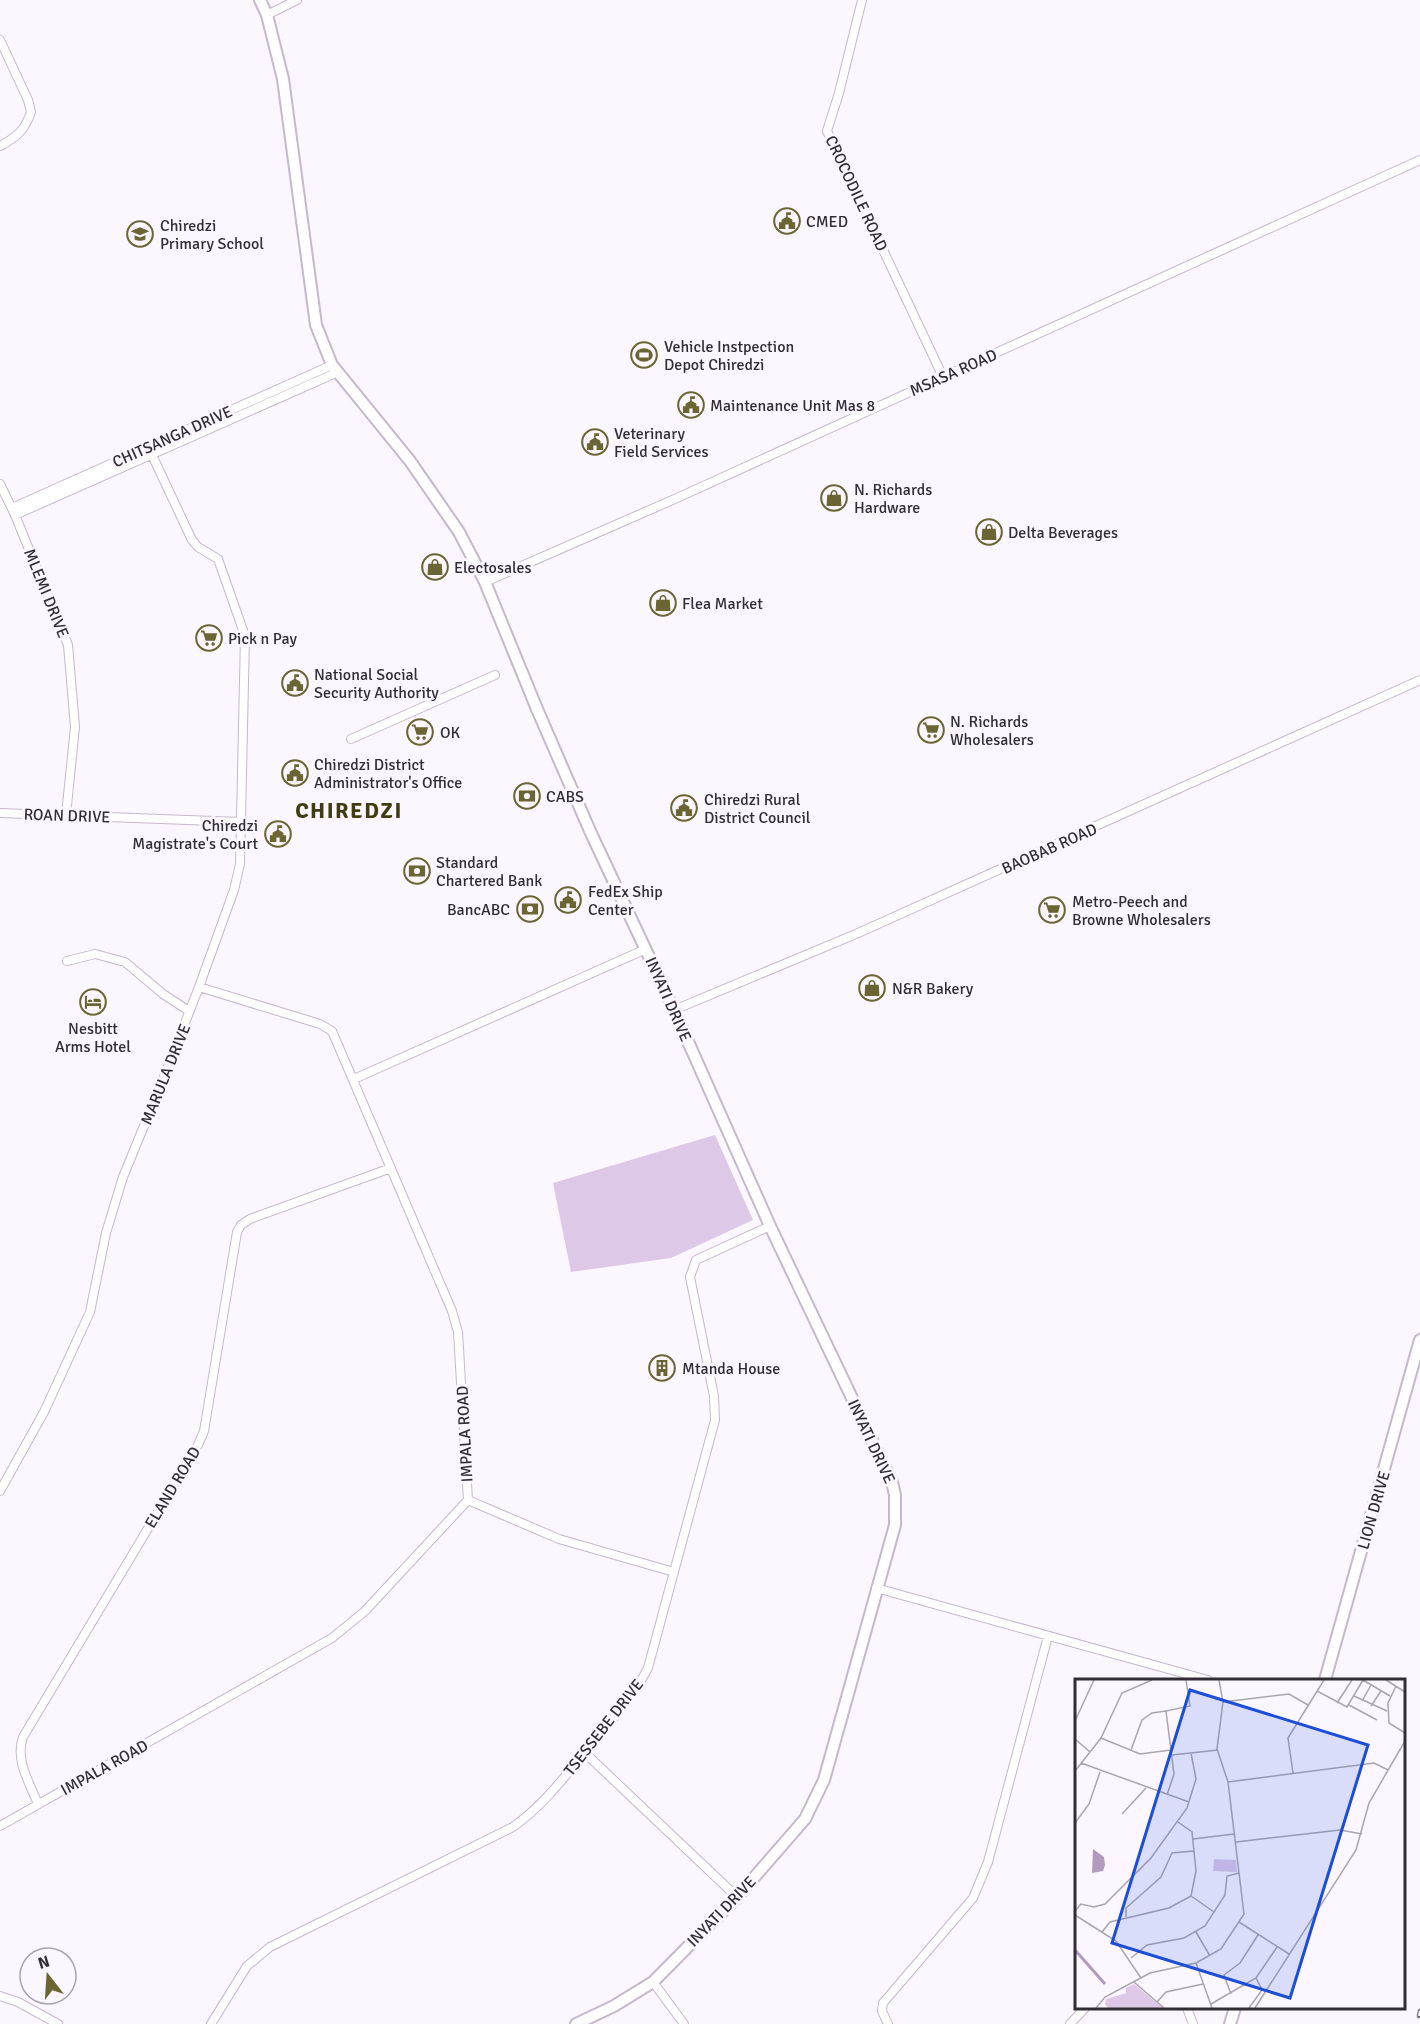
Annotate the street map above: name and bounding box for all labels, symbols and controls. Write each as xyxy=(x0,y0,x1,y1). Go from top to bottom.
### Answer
street label: CROCODILE ROAD xyxy=(821,132,892,254)
public building icon: CMED xyxy=(772,206,802,236)
place label: CMED xyxy=(806,212,848,232)
place label: Chiredzi Primary School xyxy=(160,216,264,254)
school or university icon: Chiredzi Primary School xyxy=(125,219,155,249)
place label: Vehicle Instpection Depot Chiredzi xyxy=(664,337,794,375)
sports icon: Vehicle Instpection Depot Chiredzi xyxy=(629,340,659,370)
street label: MSASA ROAD xyxy=(907,345,1000,401)
public building icon: Maintenance Unit Mas 8 xyxy=(676,390,706,420)
place label: Maintenance Unit Mas 8 xyxy=(710,396,875,416)
street label: CHITSANGA DRIVE xyxy=(109,402,235,472)
place label: Veterinary Field Services xyxy=(614,424,708,462)
public building icon: Veterinary Field Services xyxy=(580,427,610,457)
place label: N. Richards Hardware xyxy=(854,480,932,518)
shop icon: N. Richards Hardware xyxy=(819,483,849,513)
shop icon: Delta Beverages xyxy=(974,517,1004,547)
place label: Delta Beverages xyxy=(1008,523,1118,543)
street label: MLEMI DRIVE xyxy=(19,546,73,641)
shop icon: Electosales xyxy=(420,552,450,582)
place label: Electosales xyxy=(454,558,532,578)
shop icon: Flea Market xyxy=(648,588,678,618)
place label: Flea Market xyxy=(682,594,763,614)
supermarket icon: Pick n Pay xyxy=(194,623,224,653)
place label: Pick n Pay xyxy=(228,629,297,649)
place label: National Social Security Authority xyxy=(314,665,439,703)
public building icon: National Social Security Authority xyxy=(280,668,310,698)
place label: N. Richards Wholesalers xyxy=(950,712,1034,750)
supermarket icon: N. Richards Wholesalers xyxy=(916,715,946,745)
supermarket icon: OK xyxy=(405,717,435,747)
place label: OK xyxy=(440,723,461,743)
place label: Chiredzi District Administrator's Office xyxy=(314,755,462,793)
public building icon: Chiredzi District Administrator's Office xyxy=(280,758,310,788)
bank icon: CABS xyxy=(512,781,542,811)
place label: CABS xyxy=(546,787,584,807)
place label: Chiredzi Rural District Council xyxy=(704,790,811,828)
public building icon: Chiredzi Rural District Council xyxy=(669,793,699,823)
district label: CHIREDZI xyxy=(295,797,403,824)
street label: ROAN DRIVE xyxy=(23,804,111,828)
place label: Chiredzi Magistrate's Court xyxy=(132,816,258,854)
public building icon: Chiredzi Magistrate's Court xyxy=(263,819,293,849)
street label: BAOBAB ROAD xyxy=(999,819,1100,879)
place label: Standard Chartered Bank xyxy=(436,853,542,891)
bank icon: Standard Chartered Bank xyxy=(402,856,432,886)
place label: FedEx Ship Center xyxy=(588,882,663,920)
public building icon: FedEx Ship Center xyxy=(553,885,583,915)
place label: Metro-Peech and Browne Wholesalers xyxy=(1072,892,1211,930)
bank icon: BancABC xyxy=(515,894,545,924)
supermarket icon: Metro-Peech and Browne Wholesalers xyxy=(1037,895,1067,925)
place label: BancABC xyxy=(447,900,510,920)
street label: INYATI DRIVE xyxy=(641,954,696,1045)
shop icon: N&R Bakery xyxy=(857,973,887,1003)
place label: N&R Bakery xyxy=(892,979,974,999)
hotel icon: Nesbitt Arms Hotel xyxy=(78,987,108,1017)
place label: Nesbitt Arms Hotel xyxy=(55,1019,131,1057)
street label: MARULA DRIVE xyxy=(137,1021,195,1128)
building icon: Mtanda House xyxy=(647,1353,677,1383)
place label: Mtanda House xyxy=(682,1359,780,1379)
street label: IMPALA ROAD xyxy=(452,1385,478,1483)
street label: INYATI DRIVE xyxy=(843,1396,899,1487)
street label: ELAND ROAD xyxy=(141,1443,205,1532)
street label: LION DRIVE xyxy=(1353,1469,1395,1552)
street label: TSESSEBE DRIVE xyxy=(560,1675,648,1780)
inset map xyxy=(1075,1679,1405,2009)
street label: IMPALA ROAD xyxy=(57,1736,152,1800)
street label: INYATI DRIVE xyxy=(683,1872,760,1951)
north arrow xyxy=(18,1946,78,2006)
text: N xyxy=(36,1951,52,1974)

